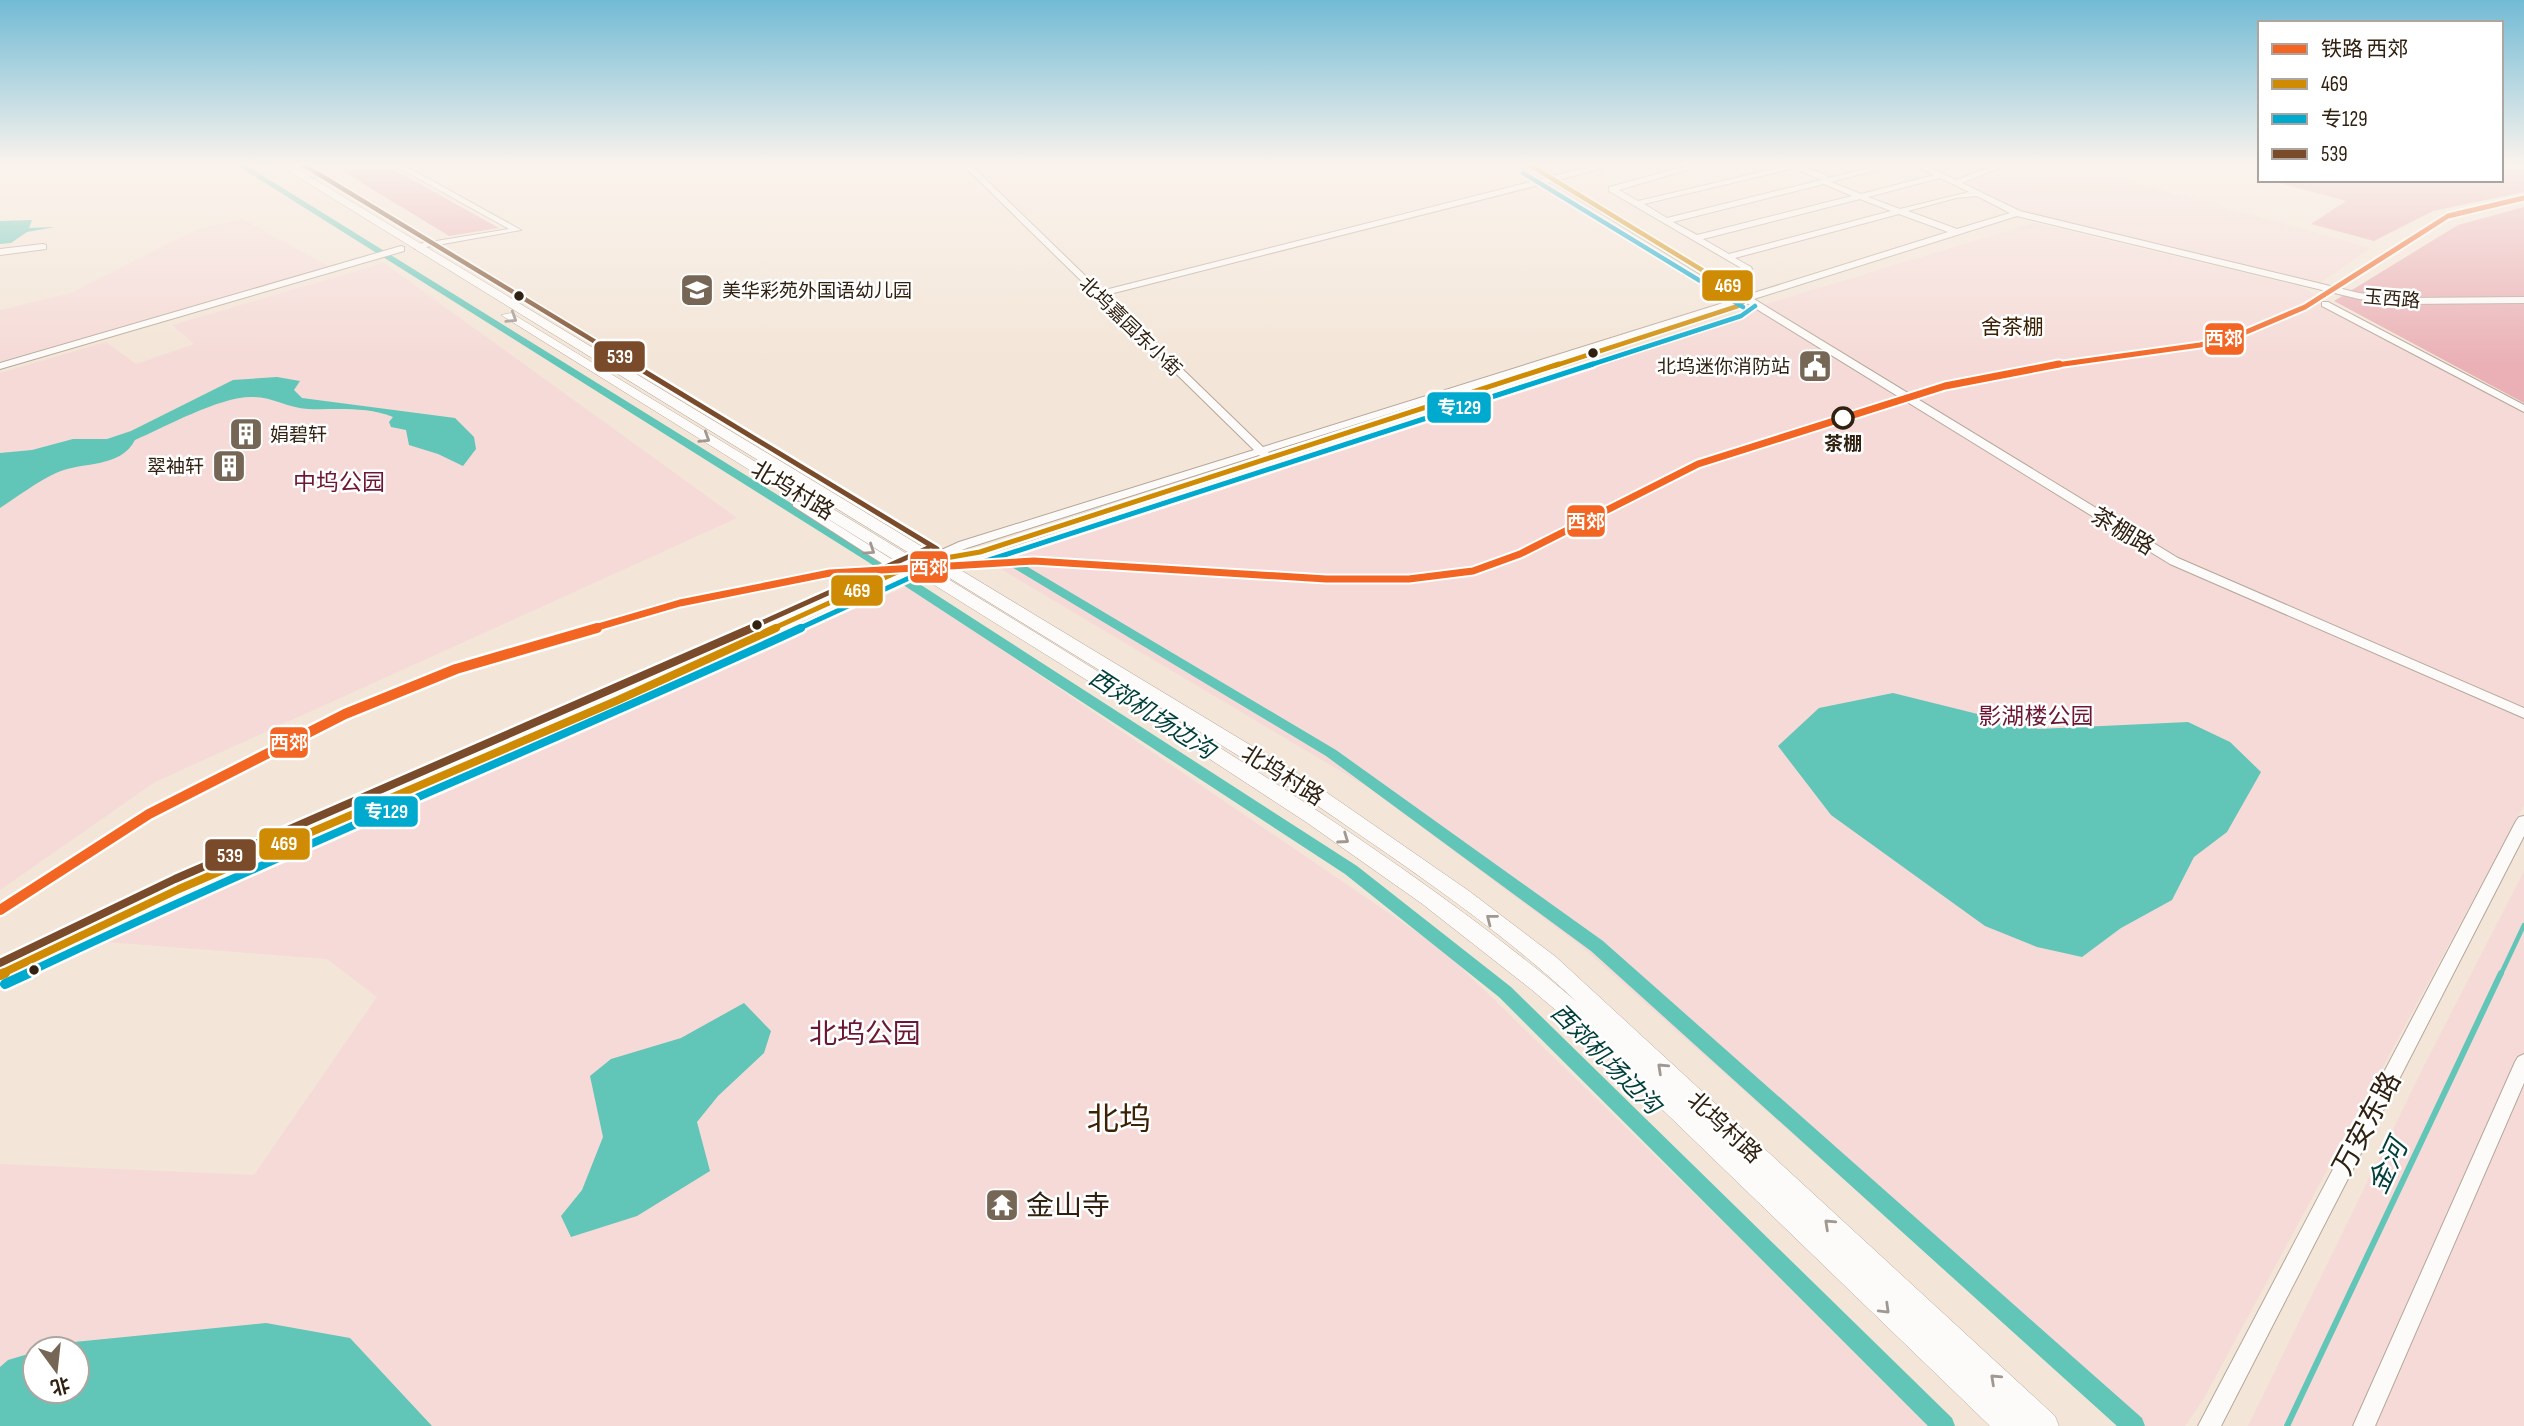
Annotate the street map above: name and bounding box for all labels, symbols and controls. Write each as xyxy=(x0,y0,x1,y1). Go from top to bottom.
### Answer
legend xyxy=(2258,21,2503,182)
text: 铁路 西郊 xyxy=(2321,37,2408,62)
text: 469 xyxy=(2321,72,2348,97)
text: 专129 xyxy=(2321,107,2368,132)
text: 539 xyxy=(2321,142,2348,167)
line badge: 469 xyxy=(1701,269,1754,302)
school or university icon: 美华彩苑外国语幼儿园 xyxy=(678,271,716,309)
street label: 北坞嘉园东小街 xyxy=(1074,273,1186,382)
text: 469 xyxy=(1715,275,1741,298)
place label: 美华彩苑外国语幼儿园 xyxy=(722,280,912,303)
street label: 玉西路 xyxy=(2362,286,2421,313)
unlabelled marker xyxy=(512,289,526,303)
one-way arrow xyxy=(504,309,517,322)
district label: 舍茶棚 xyxy=(1981,315,2044,340)
line badge: 西郊 xyxy=(2204,322,2245,356)
text: 西郊 xyxy=(2205,328,2243,351)
line badge: 539 xyxy=(593,340,646,373)
text: 539 xyxy=(607,346,633,369)
unlabelled marker xyxy=(1586,346,1600,360)
public building icon: 北坞迷你消防站 xyxy=(1796,347,1834,385)
place label: 北坞迷你消防站 xyxy=(1657,356,1790,379)
line badge: 专129 xyxy=(1426,391,1492,424)
text: 专129 xyxy=(1437,397,1481,420)
marker: 茶棚 xyxy=(1832,407,1854,429)
building icon: 娟碧轩 xyxy=(227,415,265,453)
place label: 娟碧轩 xyxy=(270,424,327,447)
one-way arrow xyxy=(697,430,710,443)
place label: 茶棚 xyxy=(1824,433,1862,456)
building icon: 翠袖轩 xyxy=(210,447,248,485)
street label: 北坞村路 xyxy=(746,455,839,527)
place label: 翠袖轩 xyxy=(147,456,204,479)
park label: 中坞公园 xyxy=(293,469,385,497)
street label: 茶棚路 xyxy=(2086,502,2159,562)
line badge: 西郊 xyxy=(1566,504,1606,538)
text: 西郊 xyxy=(1567,511,1605,534)
one-way arrow xyxy=(862,542,875,555)
line badge: 西郊 xyxy=(909,550,949,584)
text: 西郊 xyxy=(910,557,948,580)
line badge: 469 xyxy=(830,574,884,607)
text: 469 xyxy=(844,580,870,603)
unlabelled marker xyxy=(750,618,764,632)
water label: 西郊机场边沟 xyxy=(1083,663,1223,767)
park label: 影湖楼公园 xyxy=(1979,703,2094,731)
line badge: 西郊 xyxy=(269,726,309,759)
text: 西郊 xyxy=(270,732,308,755)
street label: 北坞村路 xyxy=(1236,740,1329,812)
line badge: 专129 xyxy=(353,795,419,828)
text: 专129 xyxy=(364,801,408,824)
line badge: 469 xyxy=(258,827,311,861)
one-way arrow xyxy=(1337,831,1349,843)
text: 469 xyxy=(271,833,297,856)
line badge: 539 xyxy=(204,838,257,872)
text: 539 xyxy=(217,845,243,868)
one-way arrow xyxy=(1487,914,1499,927)
unlabelled marker xyxy=(27,963,41,977)
water label: 西郊机场边沟 xyxy=(1544,998,1669,1123)
park label: 北坞公园 xyxy=(809,1018,921,1051)
one-way arrow xyxy=(1658,1064,1671,1077)
street label: 万安东路 xyxy=(2326,1067,2408,1181)
street label: 北坞村路 xyxy=(1681,1086,1768,1169)
district label: 北坞 xyxy=(1087,1101,1151,1140)
water label: 金河 xyxy=(2362,1130,2417,1199)
temple icon: 金山寺 xyxy=(983,1186,1021,1224)
place label: 金山寺 xyxy=(1026,1190,1110,1223)
one-way arrow xyxy=(1824,1220,1837,1232)
one-way arrow xyxy=(1877,1300,1890,1313)
north arrow xyxy=(21,1335,91,1405)
text: 北 xyxy=(48,1371,72,1399)
one-way arrow xyxy=(1990,1375,2003,1388)

